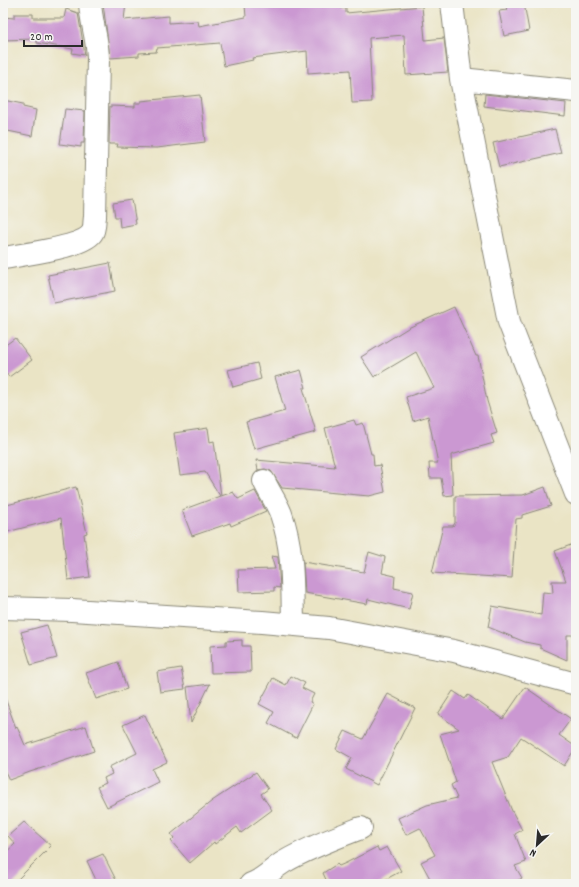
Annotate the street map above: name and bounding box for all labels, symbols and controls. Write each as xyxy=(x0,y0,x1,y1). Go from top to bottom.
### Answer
scale bar xyxy=(24,22,82,48)
text: 20 m xyxy=(30,29,53,46)
north arrow xyxy=(517,825,557,865)
text: N xyxy=(527,844,539,861)

